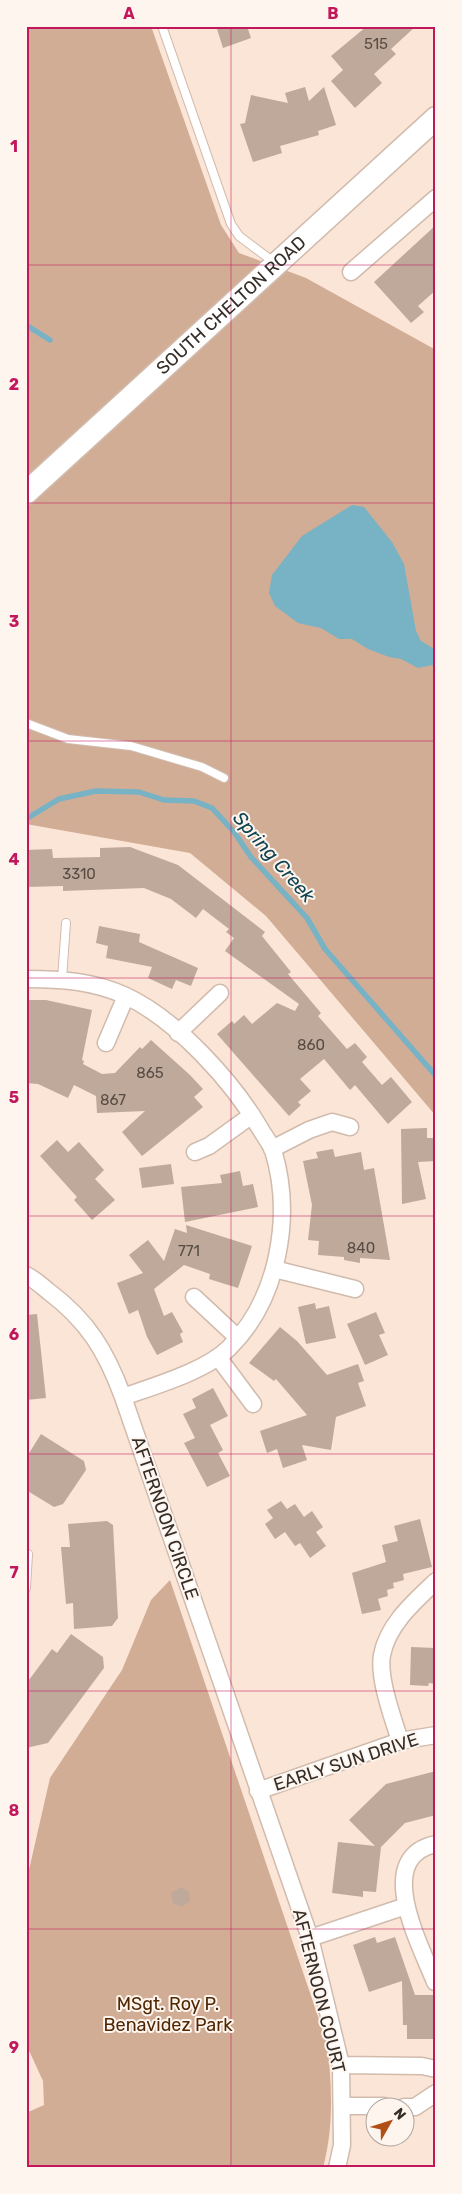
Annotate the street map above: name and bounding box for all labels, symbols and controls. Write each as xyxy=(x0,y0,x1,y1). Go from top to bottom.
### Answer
text: A xyxy=(123,4,135,23)
text: B xyxy=(327,4,339,23)
house number: 515 xyxy=(364,35,388,53)
text: 1 xyxy=(10,137,18,156)
street label: SOUTH CHELTON ROAD xyxy=(152,231,311,379)
text: 2 xyxy=(9,375,19,394)
text: 3 xyxy=(9,612,19,631)
water label: Spring Creek xyxy=(228,807,320,907)
text: 4 xyxy=(9,850,20,869)
house number: 3310 xyxy=(62,865,96,883)
house number: 860 xyxy=(297,1036,325,1054)
house number: 865 xyxy=(136,1064,164,1082)
text: 5 xyxy=(9,1088,19,1107)
house number: 867 xyxy=(100,1091,126,1109)
house number: 840 xyxy=(347,1239,375,1257)
house number: 771 xyxy=(178,1242,200,1260)
text: 6 xyxy=(9,1325,19,1344)
street label: AFTERNOON CIRCLE xyxy=(127,1433,203,1603)
text: 7 xyxy=(9,1563,19,1582)
street label: EARLY SUN DRIVE xyxy=(271,1728,421,1796)
text: 8 xyxy=(9,1801,20,1820)
street label: AFTERNOON COURT xyxy=(288,1907,350,2075)
park label: MSgt. Roy P. Benavidez Park xyxy=(104,1993,233,2036)
text: 9 xyxy=(9,2038,19,2057)
north arrow xyxy=(364,2096,414,2146)
text: N xyxy=(390,2105,409,2123)

